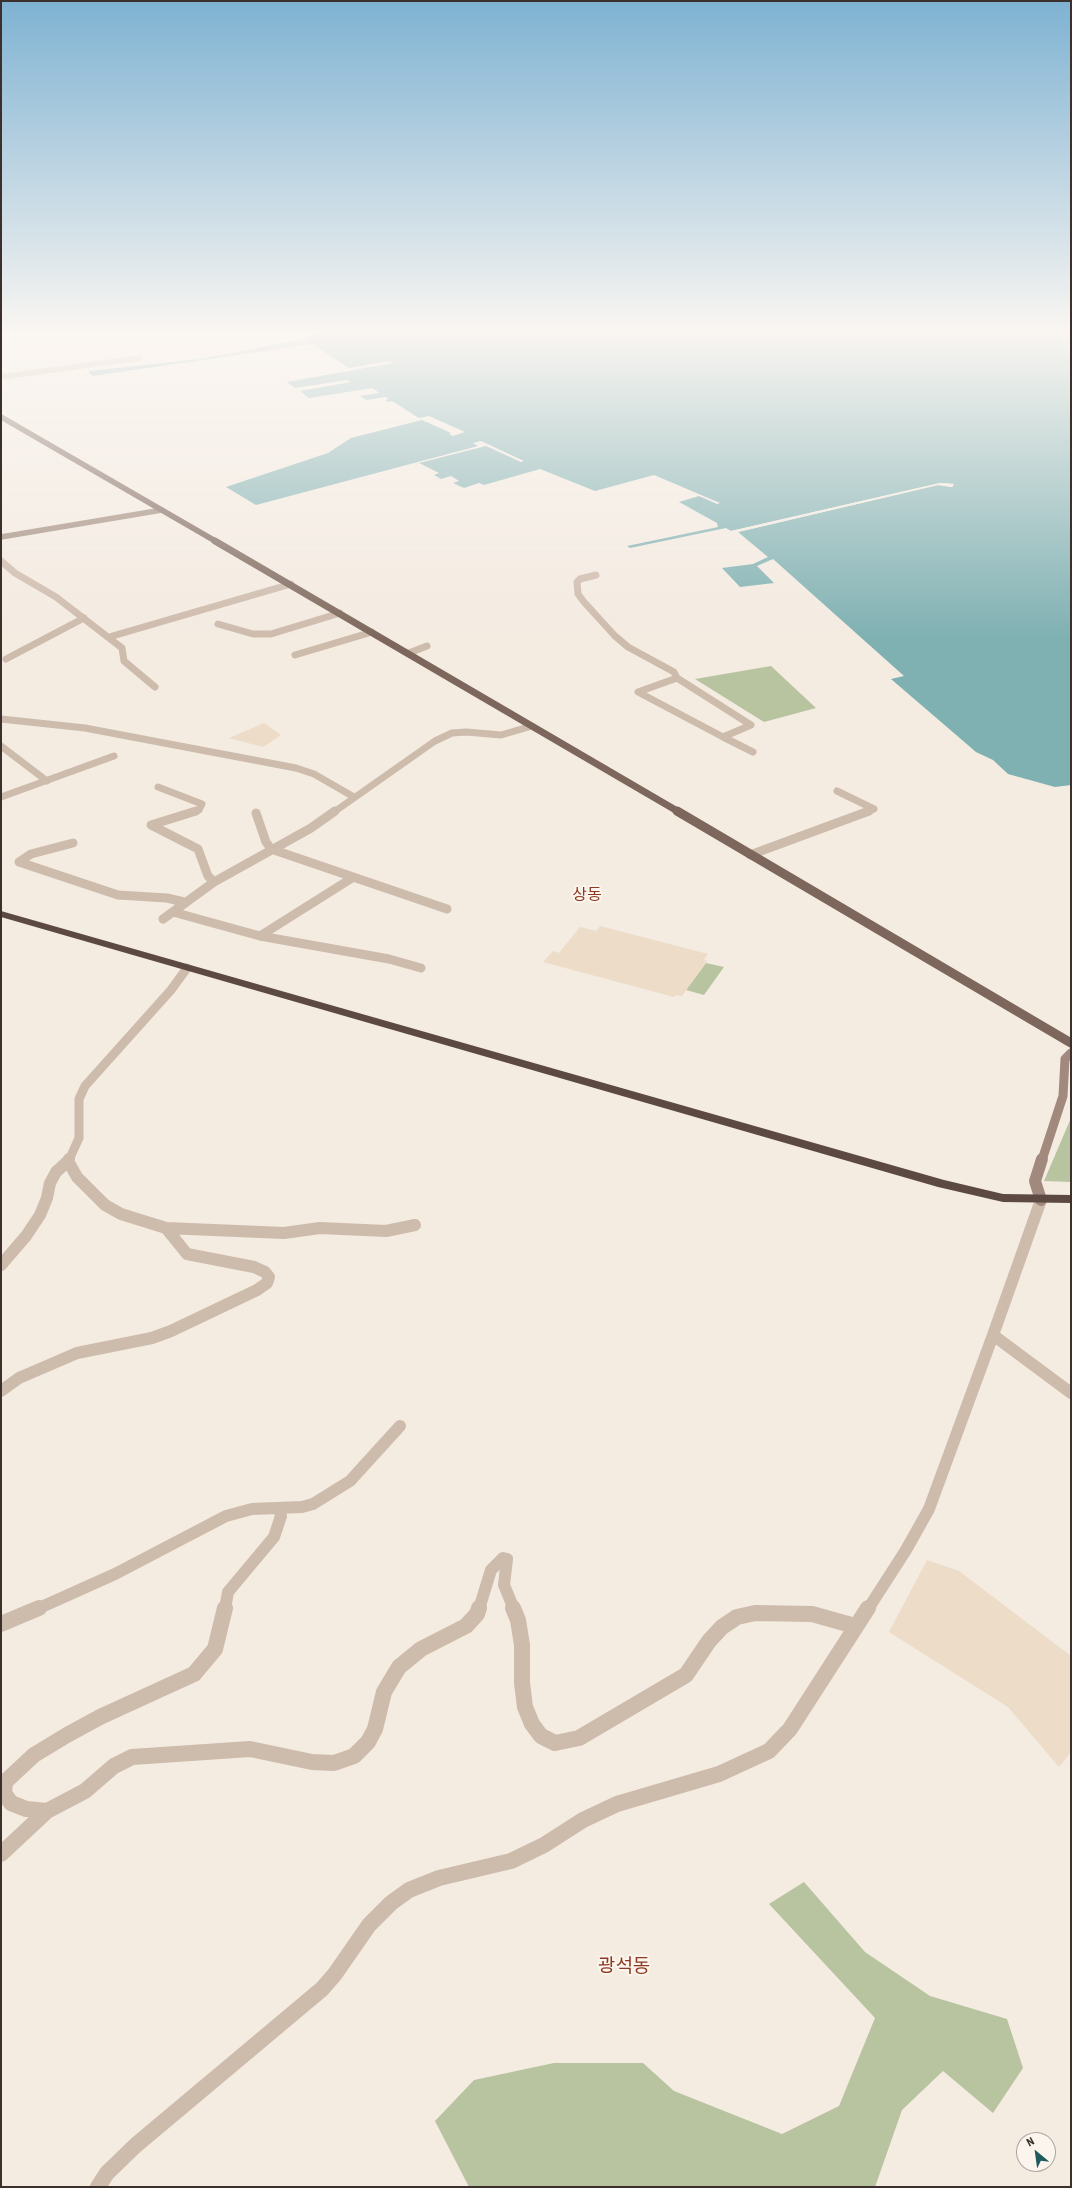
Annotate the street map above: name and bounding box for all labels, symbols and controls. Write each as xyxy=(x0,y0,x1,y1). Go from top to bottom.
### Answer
district label: 상동 xyxy=(572,886,602,906)
district label: 광석동 xyxy=(598,1956,650,1978)
north arrow xyxy=(1016,2132,1056,2172)
text: N xyxy=(1024,2135,1037,2149)

